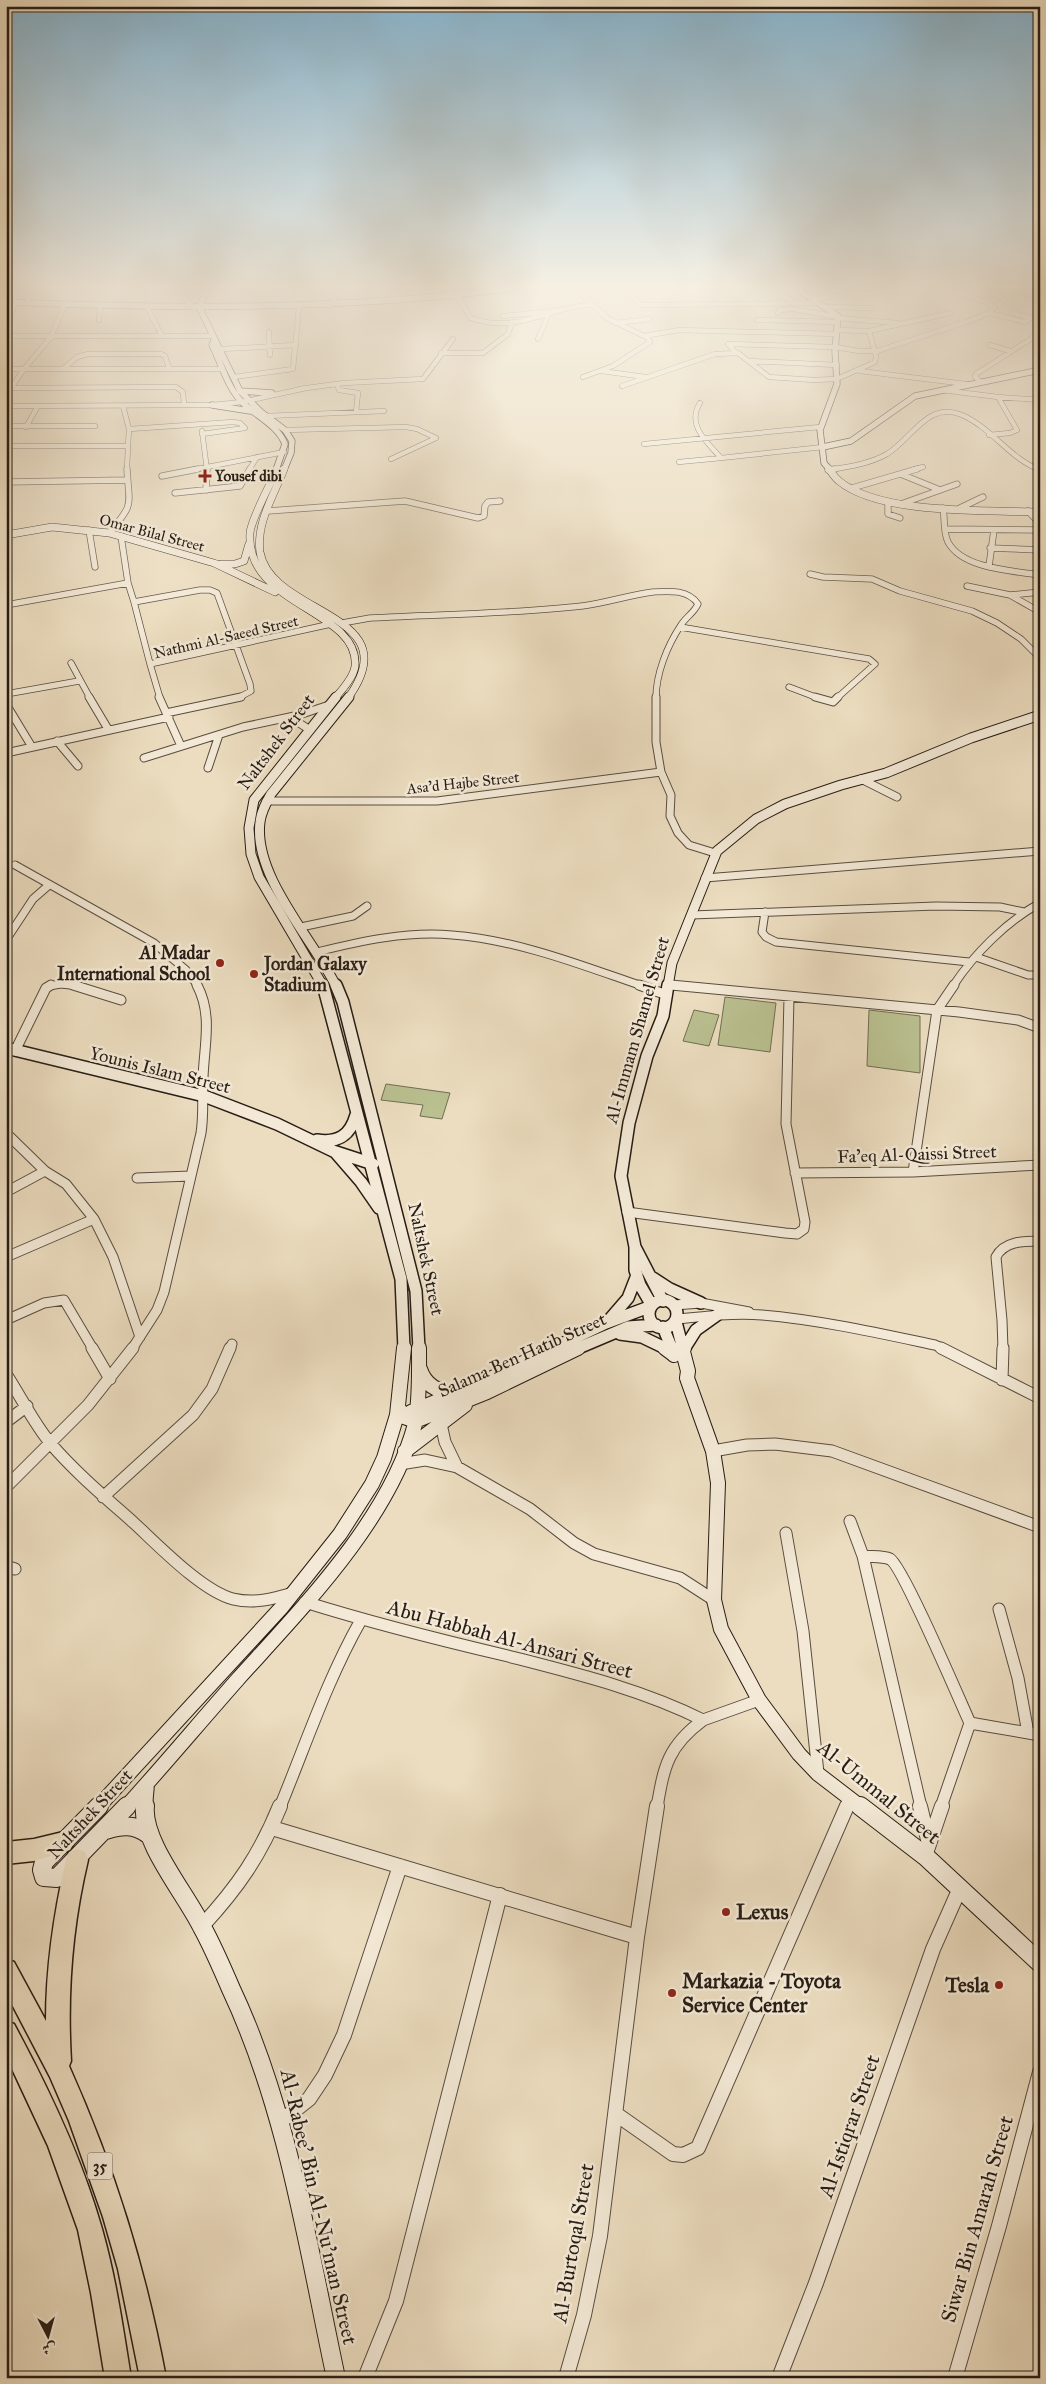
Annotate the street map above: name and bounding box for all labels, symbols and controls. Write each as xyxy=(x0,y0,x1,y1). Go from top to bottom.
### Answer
place label: Yousef dibi xyxy=(214,467,283,485)
marker: Yousef dibi xyxy=(199,470,211,482)
street label: Omar Bilal Street xyxy=(97,510,207,556)
street label: Nathmi Al-Saeed Street xyxy=(152,611,301,662)
street label: Naltshek Street xyxy=(233,689,320,794)
street label: Asa'd Hajbe Street xyxy=(405,768,521,798)
street label: Al-Immam Shamel Street xyxy=(600,934,674,1127)
place label: Al Madar International School xyxy=(57,942,211,985)
place label: Jordan Galaxy Stadium xyxy=(262,953,368,996)
marker: Al Madar International School xyxy=(214,957,226,969)
marker: Jordan Galaxy Stadium xyxy=(248,968,260,980)
street label: Younis Islam Street xyxy=(87,1042,233,1098)
street label: Fa'eq Al-Qaissi Street xyxy=(837,1140,998,1169)
street label: Naltshek Street xyxy=(403,1201,449,1318)
street label: Salama Ben Hatib Street xyxy=(434,1308,610,1402)
street label: Abu Habbah Al-Ansari Street xyxy=(383,1593,636,1684)
street label: Al-Ummal Street xyxy=(811,1734,946,1850)
street label: Naltshek Street xyxy=(43,1764,138,1863)
place label: Lexus xyxy=(736,1899,789,1925)
marker: Lexus xyxy=(720,1906,732,1918)
place label: Markazia - Toyota Service Center xyxy=(682,1968,842,2018)
place label: Tesla xyxy=(944,1972,990,1998)
marker: Tesla xyxy=(993,1979,1005,1991)
marker: Markazia - Toyota Service Center xyxy=(666,1987,678,1999)
street label: Al-Istiqrar Street xyxy=(812,2051,886,2202)
street label: Al-Rabee' Bin Al-Nu'man Street xyxy=(274,2066,363,2348)
street label: Siwar Bin Amarah Street xyxy=(935,2112,1019,2325)
road number: 35 xyxy=(88,2152,112,2180)
street label: Al-Burtoqal Street xyxy=(546,2161,600,2325)
north arrow xyxy=(22,2312,72,2362)
text: ش xyxy=(41,2339,57,2358)

